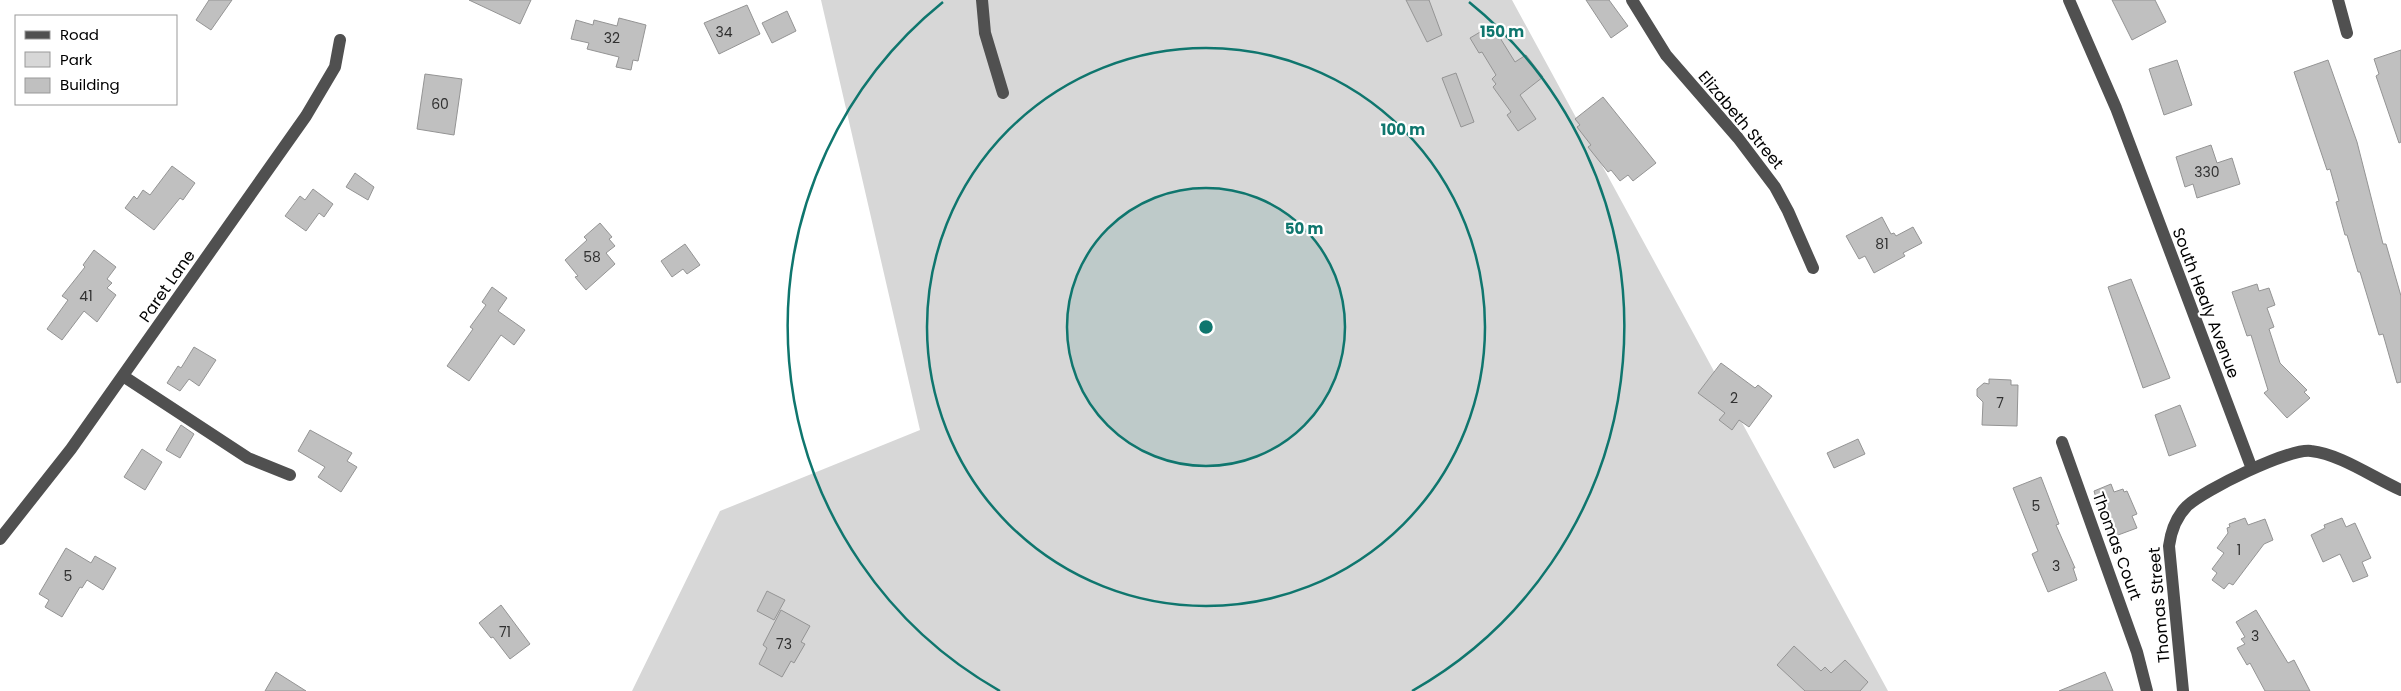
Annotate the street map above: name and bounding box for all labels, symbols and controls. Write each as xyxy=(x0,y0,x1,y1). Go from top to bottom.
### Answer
legend xyxy=(15,15,178,105)
text: 150 m xyxy=(1480,21,1524,42)
house number: 34 xyxy=(715,22,733,42)
text: Road xyxy=(60,24,99,45)
house number: 32 xyxy=(604,28,620,48)
text: Park xyxy=(60,49,92,70)
street label: Elizabeth Street xyxy=(1693,66,1789,174)
text: Building xyxy=(60,74,120,95)
house number: 60 xyxy=(431,94,449,114)
text: 100 m xyxy=(1381,119,1425,140)
house number: 330 xyxy=(2194,162,2220,182)
text: 50 m xyxy=(1285,218,1323,239)
street label: South Healy Avenue xyxy=(2167,225,2245,382)
house number: 81 xyxy=(1875,234,1889,254)
street label: Paret Lane xyxy=(134,245,201,327)
house number: 58 xyxy=(583,247,601,267)
house number: 41 xyxy=(79,286,93,306)
centre of rings xyxy=(1197,318,1215,336)
house number: 2 xyxy=(1730,388,1738,408)
house number: 7 xyxy=(1996,393,2004,413)
street label: Thomas Court xyxy=(2087,489,2147,604)
house number: 5 xyxy=(2032,496,2040,516)
house number: 1 xyxy=(2237,540,2241,560)
street label: Thomas Street xyxy=(2142,546,2176,664)
house number: 3 xyxy=(2052,556,2060,576)
house number: 5 xyxy=(64,566,72,586)
house number: 71 xyxy=(499,622,511,642)
house number: 3 xyxy=(2251,626,2259,646)
house number: 73 xyxy=(776,634,792,654)

